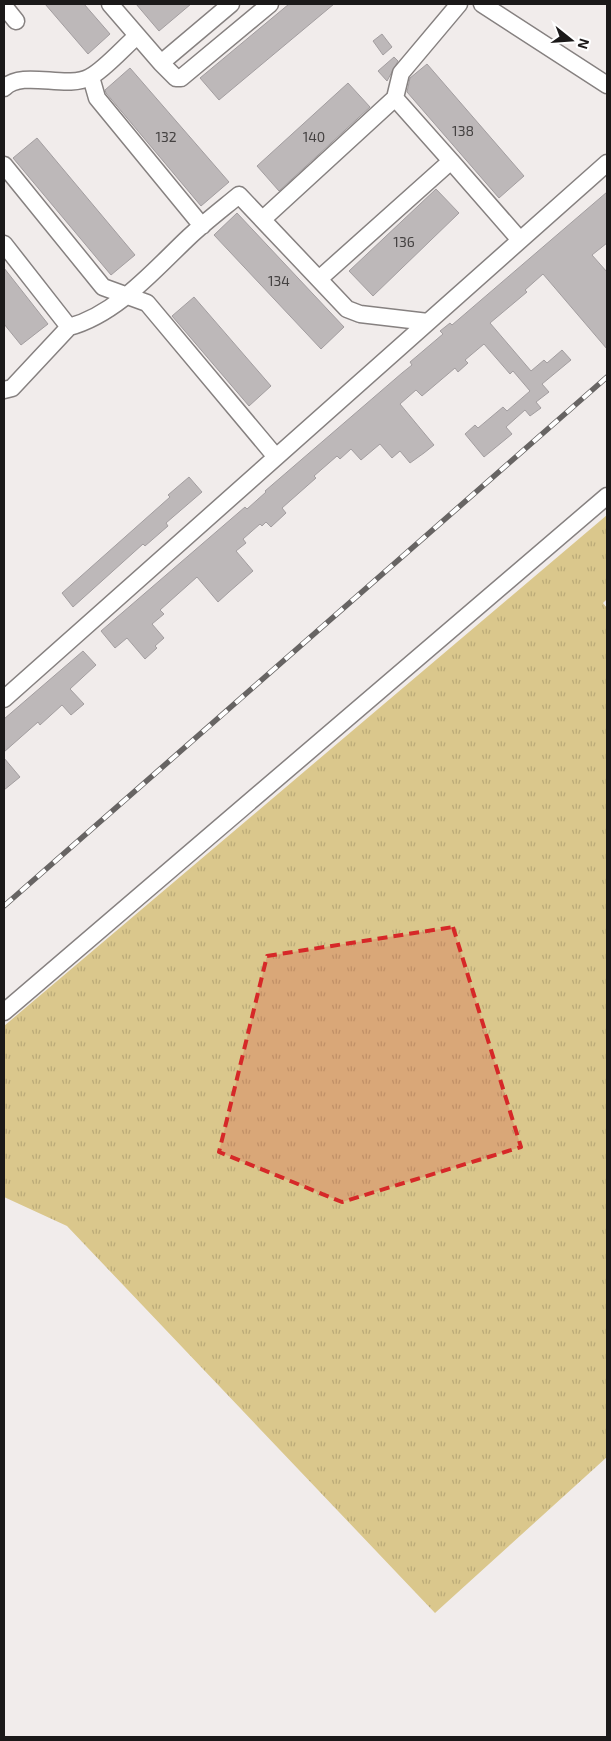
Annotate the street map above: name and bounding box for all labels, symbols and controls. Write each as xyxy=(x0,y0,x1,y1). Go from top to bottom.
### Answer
north arrow xyxy=(546,15,596,65)
text: N xyxy=(574,37,594,51)
house number: 138 xyxy=(452,122,474,139)
house number: 132 xyxy=(155,128,177,145)
house number: 140 xyxy=(303,128,325,145)
house number: 136 xyxy=(393,233,415,250)
house number: 134 xyxy=(268,272,290,289)

